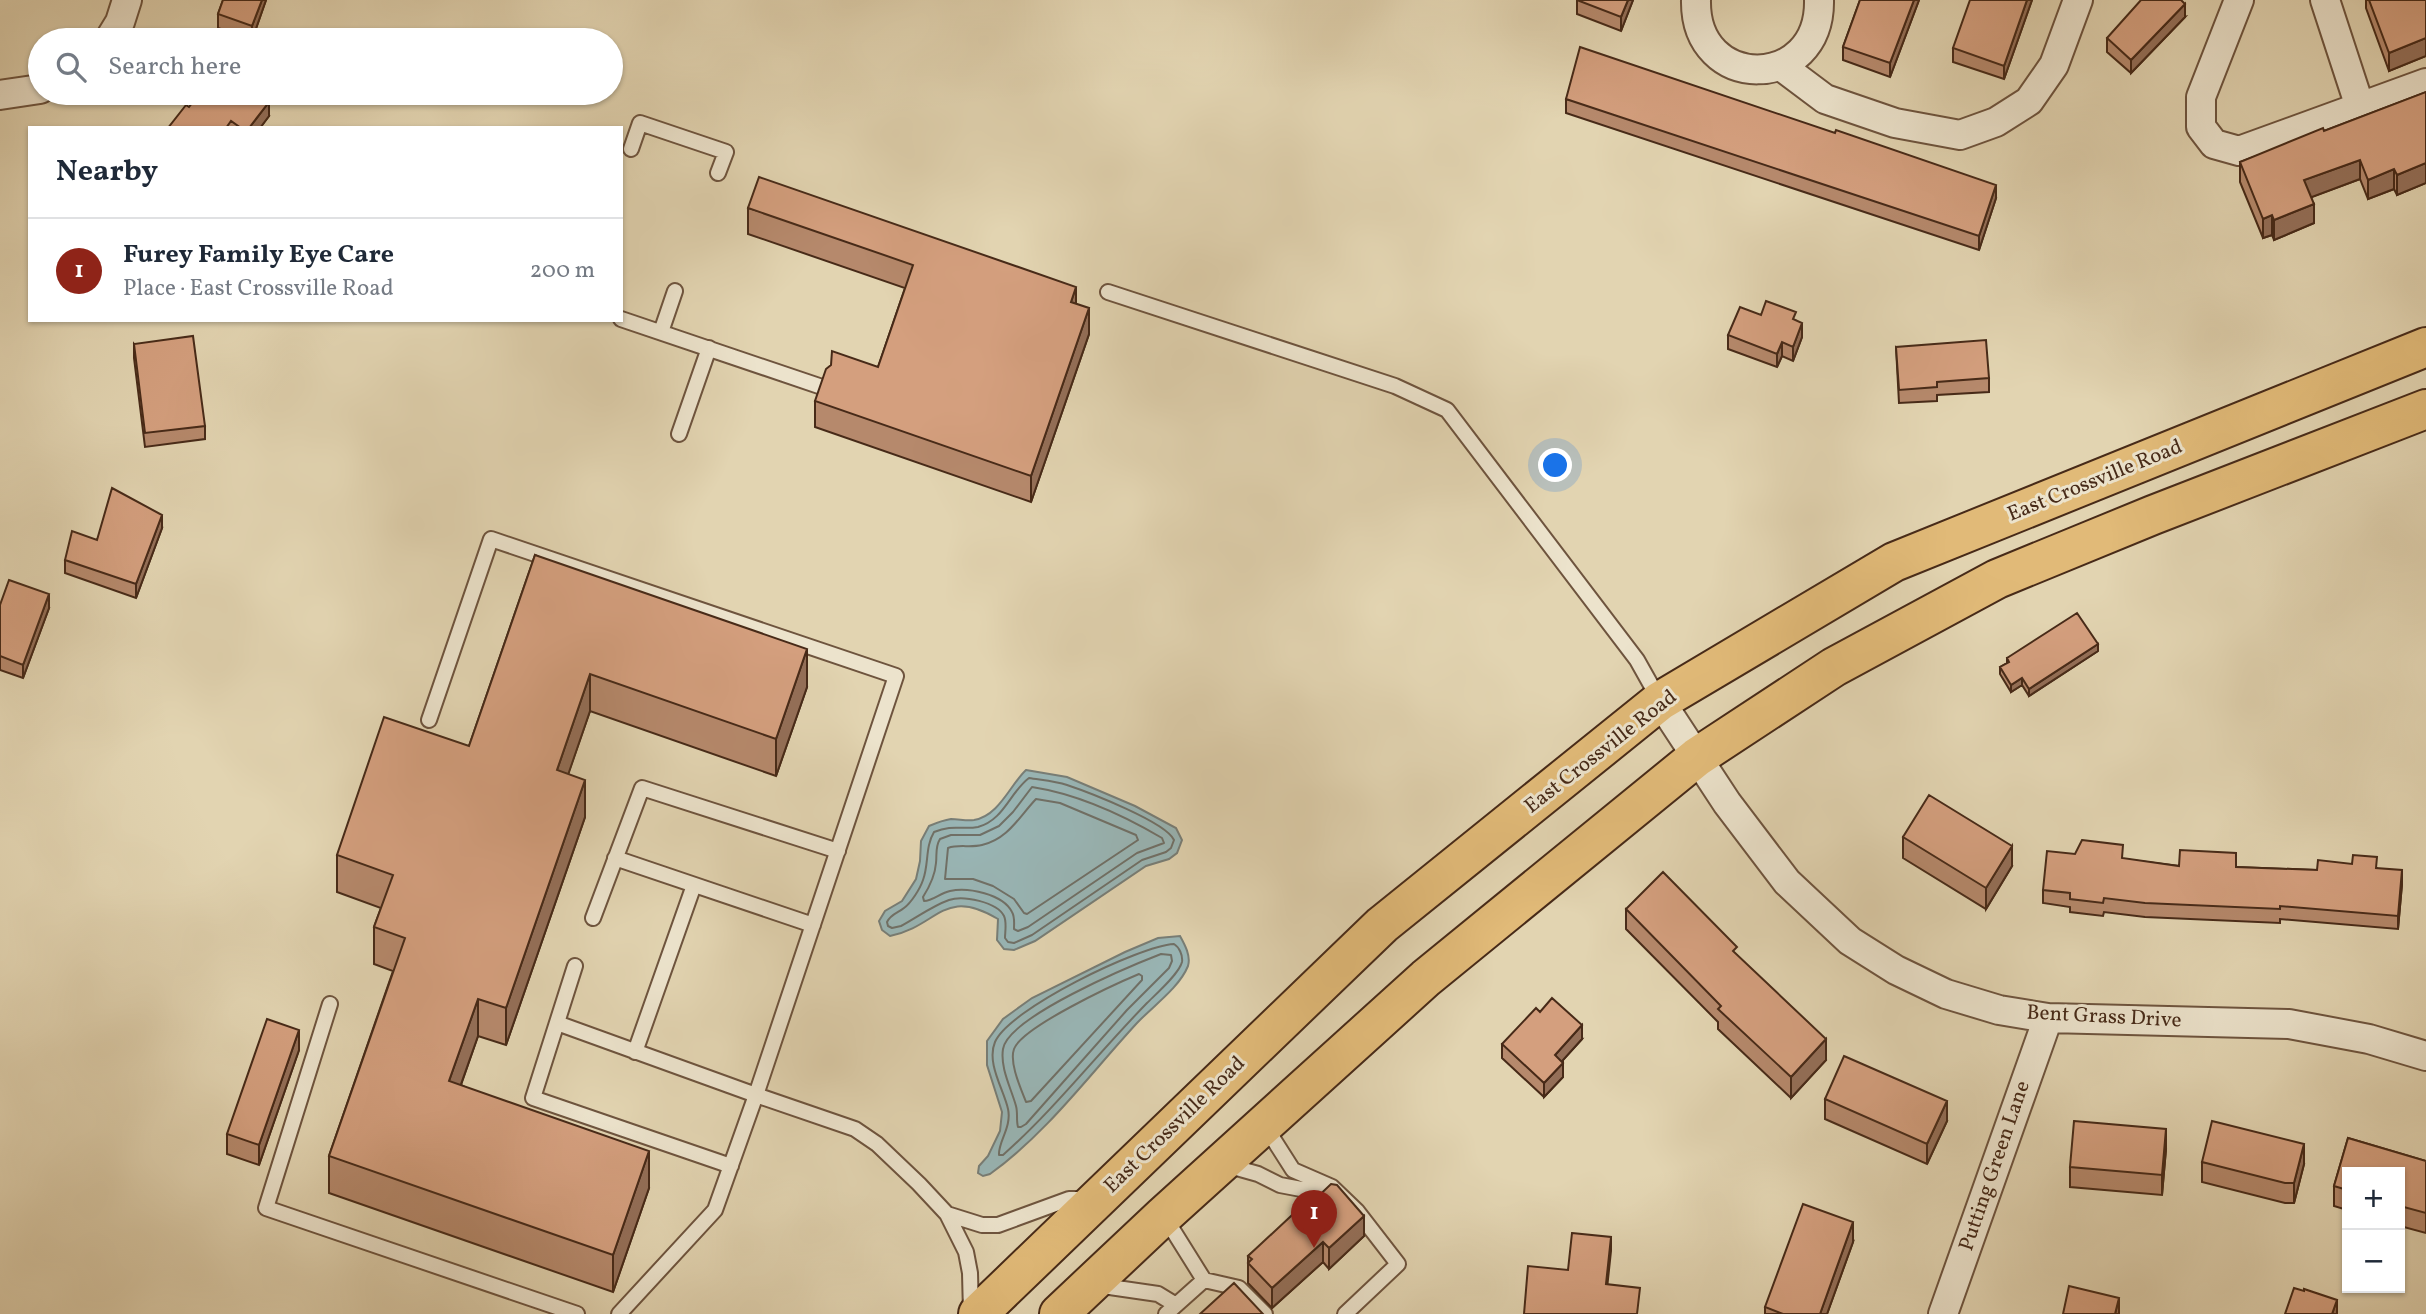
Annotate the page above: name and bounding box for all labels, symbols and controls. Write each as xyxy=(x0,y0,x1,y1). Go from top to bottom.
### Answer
search box xyxy=(28,28,623,105)
icon: search xyxy=(52,48,90,86)
text: Search here xyxy=(108,49,241,85)
text: Nearby xyxy=(56,151,158,193)
text: Furey Family Eye Care xyxy=(123,237,394,273)
text: 1 xyxy=(74,255,84,287)
text: 200 m xyxy=(530,255,595,287)
text: Place · East Crossville Road xyxy=(123,273,394,305)
street label: East Crossville Road xyxy=(2003,433,2187,529)
your location xyxy=(1538,448,1572,482)
street label: East Crossville Road xyxy=(1519,683,1683,821)
street label: Bent Grass Drive xyxy=(2026,998,2182,1036)
street label: East Crossville Road xyxy=(1098,1050,1252,1200)
street label: Putting Green Lane xyxy=(1952,1077,2038,1255)
map controls xyxy=(2342,1167,2405,1293)
button: + xyxy=(2342,1167,2405,1230)
pin: 1 xyxy=(1291,1190,1337,1248)
button: − xyxy=(2342,1230,2405,1293)

